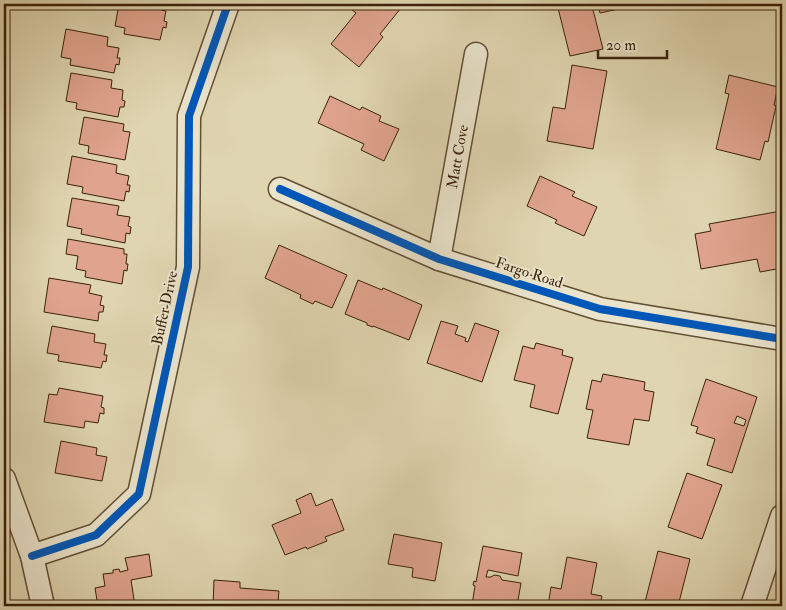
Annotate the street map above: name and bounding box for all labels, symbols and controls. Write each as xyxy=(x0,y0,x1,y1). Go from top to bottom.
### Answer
scale bar xyxy=(598,28,667,60)
text: 20 m xyxy=(606,36,636,55)
street label: Matt Cove xyxy=(442,123,473,190)
street label: Fargo Road xyxy=(493,253,566,293)
street label: Buffer Drive xyxy=(148,269,182,347)

